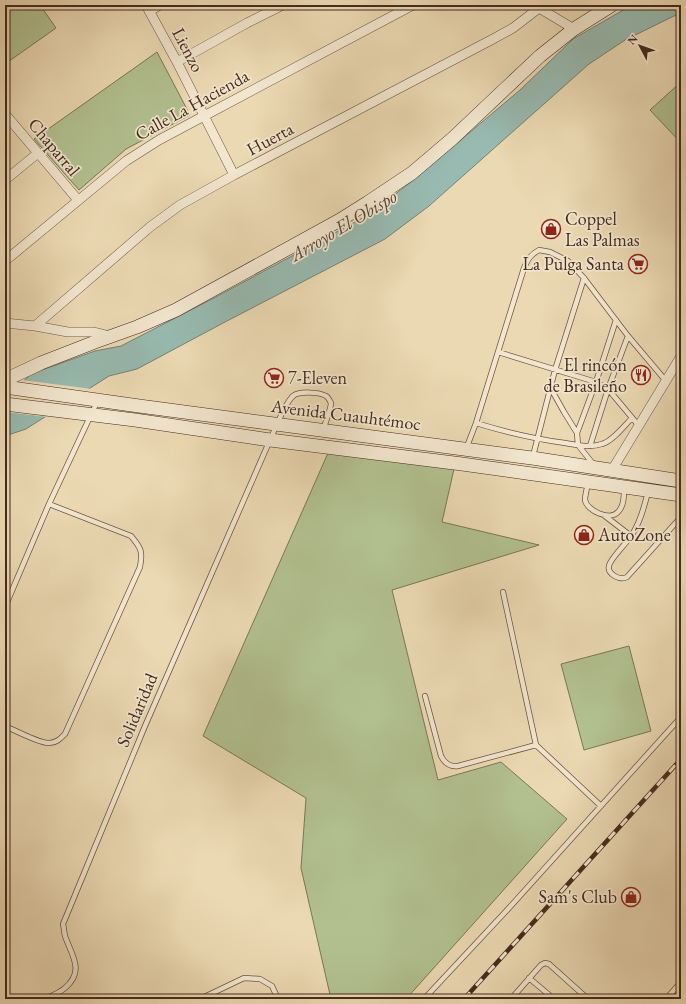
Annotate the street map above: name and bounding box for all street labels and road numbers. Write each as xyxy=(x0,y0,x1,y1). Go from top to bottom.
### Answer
street label: Lienzo xyxy=(167,24,210,76)
street label: Calle La Hacienda xyxy=(131,63,254,145)
street label: Chaparral xyxy=(23,113,85,180)
street label: Huerta xyxy=(242,116,298,160)
street label: Avenida Cuauhtémoc xyxy=(269,394,422,435)
street label: Solidaridad xyxy=(111,669,163,750)

